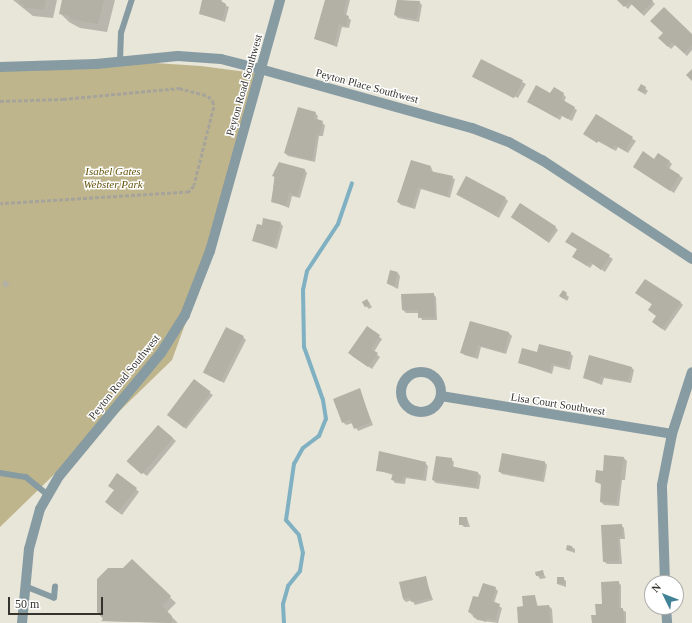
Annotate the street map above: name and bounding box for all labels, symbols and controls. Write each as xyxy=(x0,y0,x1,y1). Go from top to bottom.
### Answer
street label: Peyton Road Southwest xyxy=(223,33,265,137)
street label: Peyton Place Southwest xyxy=(314,66,420,106)
park label: Isabel Gates Webster Park xyxy=(83,165,143,191)
street label: Peyton Road Southwest xyxy=(86,332,162,422)
street label: Lisa Court Southwest xyxy=(510,390,606,418)
north arrow xyxy=(644,575,684,615)
text: N xyxy=(649,581,663,595)
scale bar xyxy=(10,589,105,615)
text: 50 m xyxy=(15,597,39,611)

